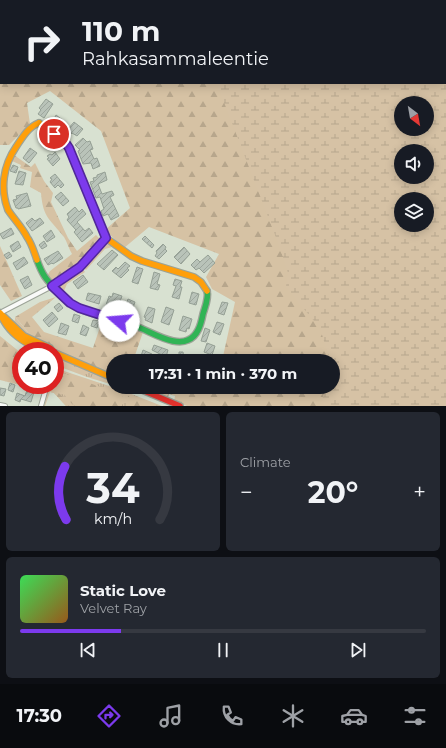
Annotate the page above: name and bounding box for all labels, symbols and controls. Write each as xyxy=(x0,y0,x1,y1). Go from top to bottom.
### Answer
text: 110 m xyxy=(82,14,160,48)
icon: right xyxy=(16,16,68,68)
text: Rahkasammaleentie xyxy=(82,48,269,70)
north arrow xyxy=(394,96,434,136)
map controls xyxy=(394,96,434,232)
pin xyxy=(37,117,71,151)
icon: arrive xyxy=(43,123,65,145)
button: sound xyxy=(394,144,434,184)
button: layers xyxy=(394,192,434,232)
position arrow xyxy=(98,300,140,342)
speed limit sign: 40 xyxy=(12,342,64,394)
text: 17:31 · 1 min · 370 m xyxy=(149,364,297,383)
text: Climate xyxy=(240,454,291,470)
text: 34 xyxy=(85,462,140,512)
text: 20° xyxy=(308,474,358,511)
text: − xyxy=(240,479,253,506)
text: + xyxy=(413,479,426,506)
text: km/h xyxy=(94,509,132,527)
text: Static Love xyxy=(80,581,166,600)
text: Velvet Ray xyxy=(80,600,147,616)
icon: previous xyxy=(77,639,99,661)
icon: pause xyxy=(212,639,234,661)
icon: next xyxy=(347,639,369,661)
icon: directions xyxy=(95,702,123,730)
icon: music xyxy=(157,702,185,730)
icon: phone xyxy=(218,702,246,730)
icon: climate xyxy=(279,702,307,730)
icon: car xyxy=(340,702,368,730)
icon: filters xyxy=(401,702,429,730)
text: 17:30 xyxy=(17,705,62,727)

